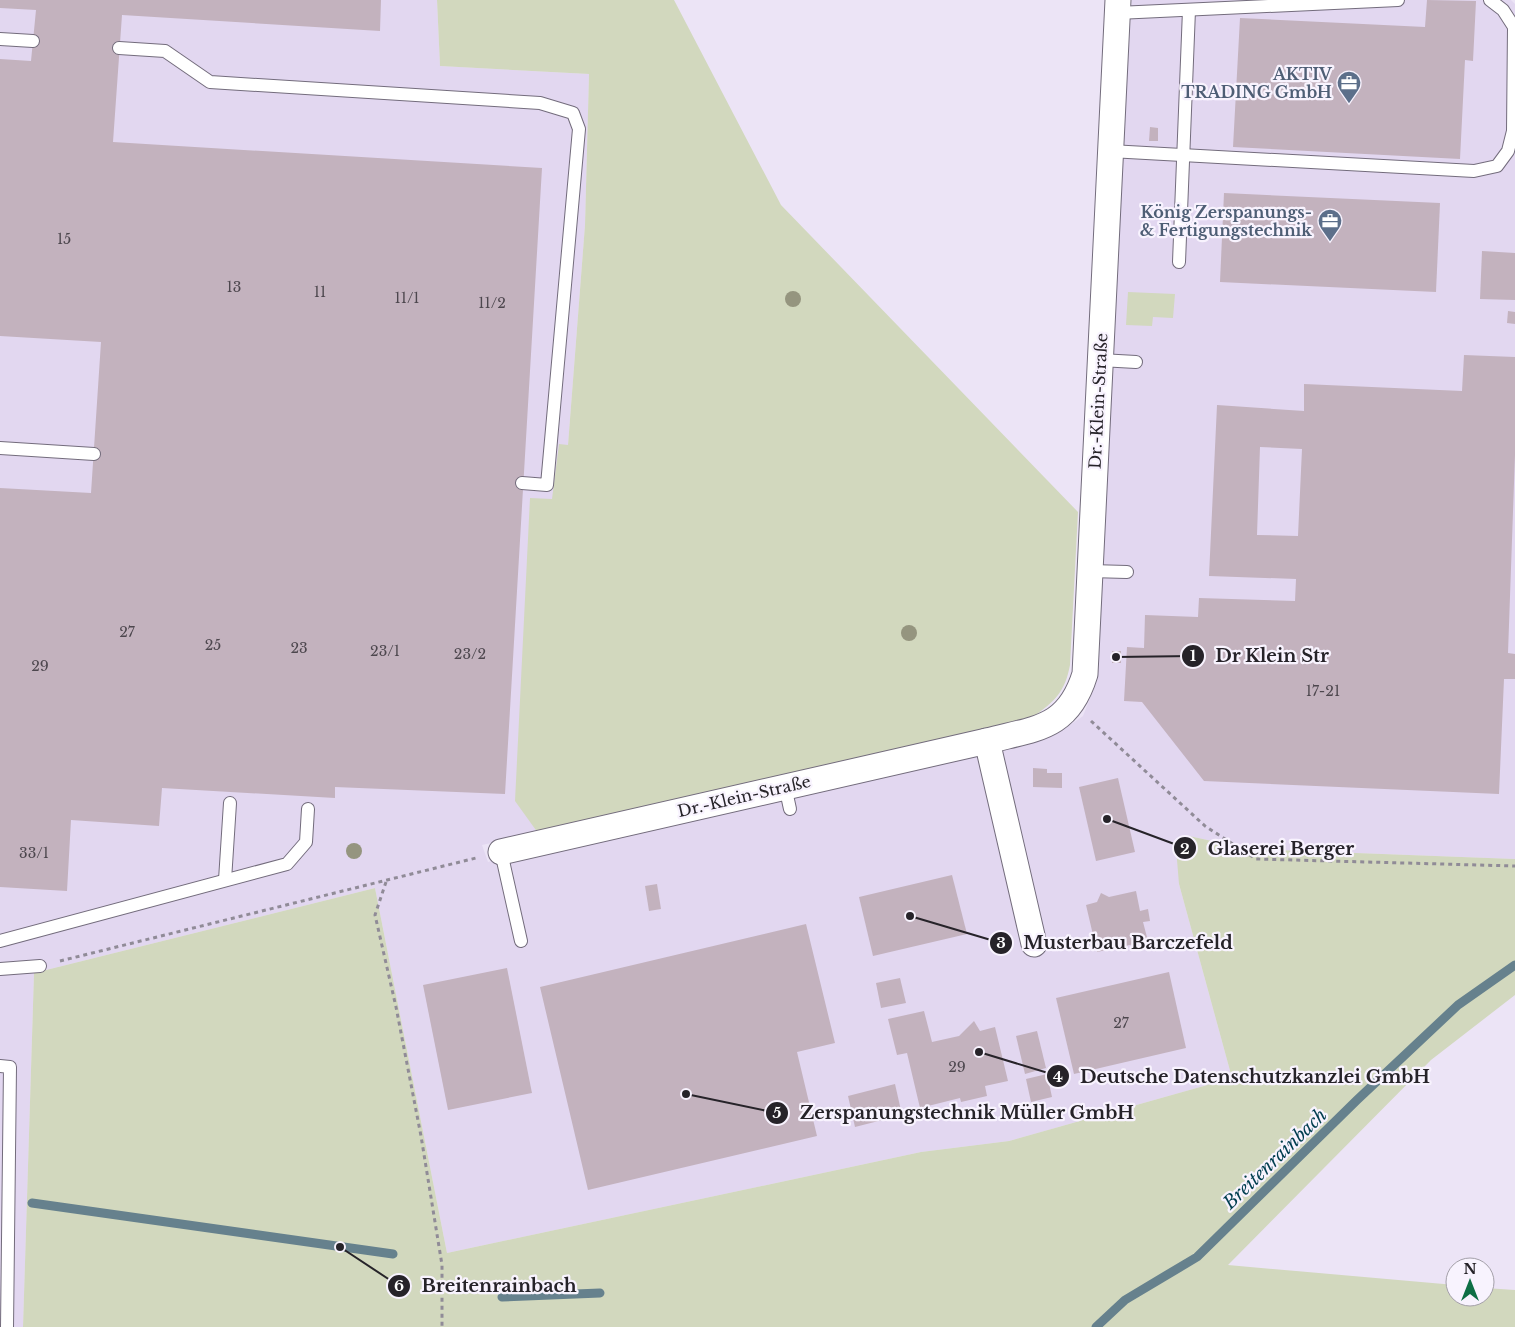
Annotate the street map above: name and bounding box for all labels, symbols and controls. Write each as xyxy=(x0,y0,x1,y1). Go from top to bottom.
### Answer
place label: AKTIV TRADING GmbH xyxy=(1181,64,1333,102)
office icon: AKTIV TRADING GmbH xyxy=(1336,70,1362,104)
place label: König Zerspanungs- & Fertigungstechnik xyxy=(1140,202,1312,240)
office icon: König Zerspanungs- & Fertigungstechnik xyxy=(1317,208,1343,242)
house number: 15 xyxy=(57,230,71,248)
house number: 13 xyxy=(227,278,241,296)
house number: 11 xyxy=(314,283,326,301)
house number: 11/1 xyxy=(394,289,420,307)
house number: 11/2 xyxy=(478,294,506,312)
street label: Dr.-Klein-Straße xyxy=(1084,332,1112,470)
house number: 27 xyxy=(119,623,136,641)
house number: 25 xyxy=(205,636,221,654)
house number: 23 xyxy=(290,639,308,657)
callout: Dr Klein Str xyxy=(1180,639,1339,672)
house number: 23/1 xyxy=(370,642,400,660)
house number: 23/2 xyxy=(454,645,486,663)
text: Dr Klein Str xyxy=(1215,645,1329,667)
text: 1 xyxy=(1190,646,1197,665)
house number: 29 xyxy=(31,657,49,675)
house number: 17-21 xyxy=(1306,682,1340,700)
street label: Dr.-Klein-Straße xyxy=(675,771,813,821)
callout: Glaserei Berger xyxy=(1173,832,1364,865)
text: Glaserei Berger xyxy=(1208,838,1354,860)
text: 2 xyxy=(1180,839,1190,858)
house number: 33/1 xyxy=(19,844,49,862)
callout: Musterbau Barczefeld xyxy=(988,926,1243,959)
text: Musterbau Barczefeld xyxy=(1023,932,1233,954)
text: 3 xyxy=(996,933,1006,952)
house number: 27 xyxy=(1113,1014,1130,1032)
house number: 29 xyxy=(948,1058,966,1076)
callout: Deutsche Datenschutzkanzlei GmbH xyxy=(1045,1060,1440,1093)
text: Deutsche Datenschutzkanzlei GmbH xyxy=(1080,1066,1430,1088)
text: 4 xyxy=(1053,1067,1063,1086)
callout: Zerspanungstechnik Müller GmbH xyxy=(764,1096,1144,1129)
text: Zerspanungstechnik Müller GmbH xyxy=(800,1102,1134,1124)
text: 5 xyxy=(773,1103,782,1122)
water label: Breitenrainbach xyxy=(1218,1104,1331,1215)
north arrow xyxy=(1445,1257,1495,1307)
text: N xyxy=(1463,1260,1477,1278)
callout: Breitenrainbach xyxy=(387,1269,587,1302)
text: Breitenrainbach xyxy=(421,1275,577,1297)
text: 6 xyxy=(394,1276,404,1295)

